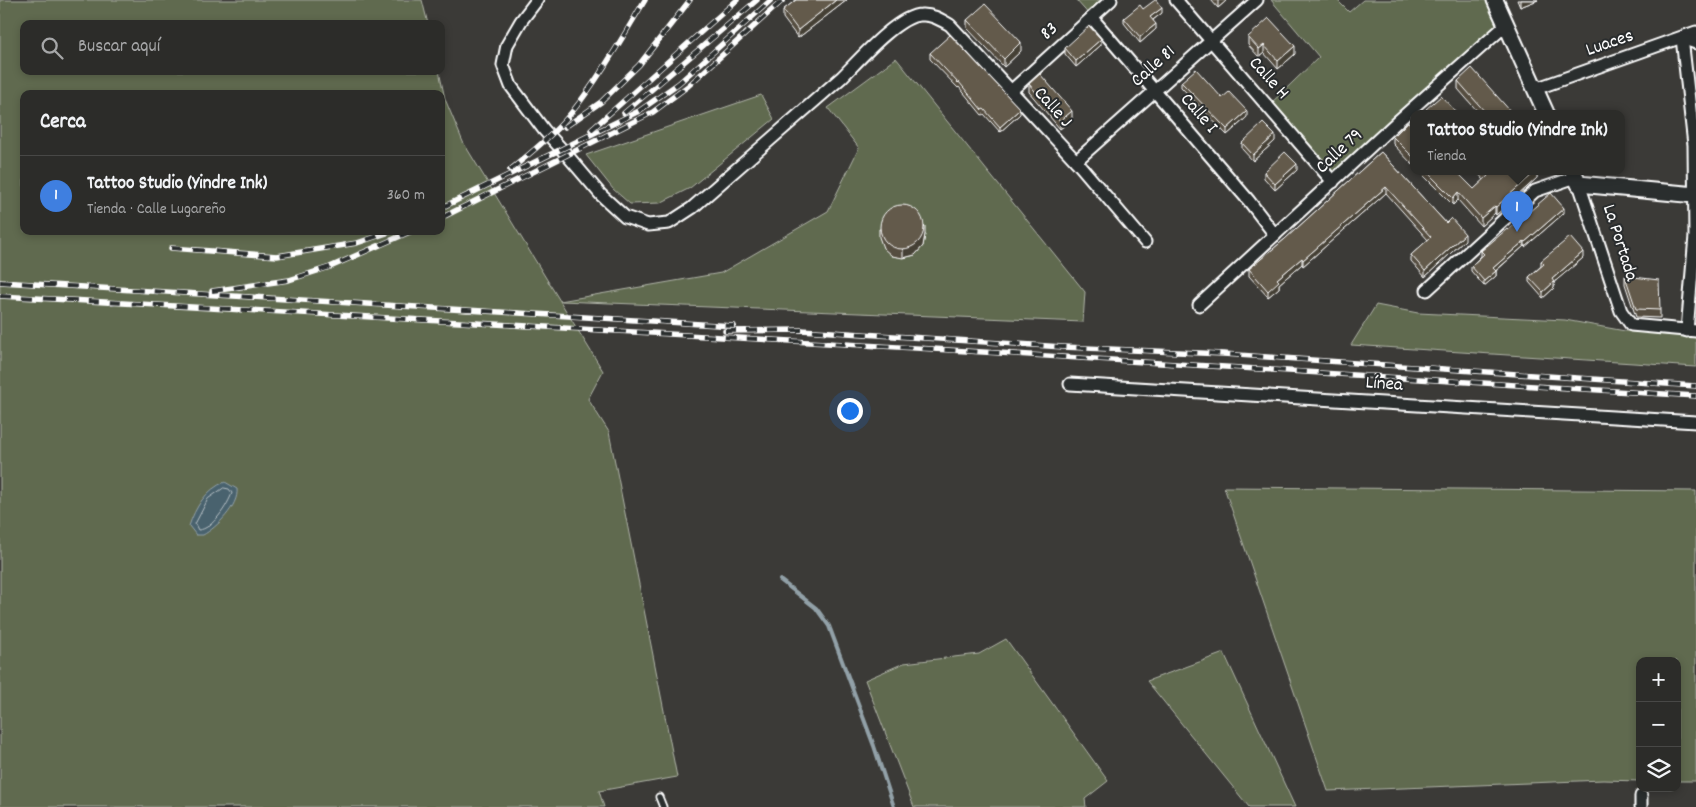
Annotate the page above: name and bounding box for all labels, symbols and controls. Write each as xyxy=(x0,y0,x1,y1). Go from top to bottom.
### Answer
street label: 83 xyxy=(1035,17,1065,47)
search box xyxy=(20,20,445,75)
street label: Luaces xyxy=(1582,23,1638,65)
icon: search xyxy=(38,34,66,62)
text: Buscar aquí xyxy=(78,34,160,61)
street label: Calle 81 xyxy=(1126,40,1182,94)
street label: Calle H xyxy=(1241,51,1295,107)
street label: Calle J xyxy=(1026,82,1078,135)
street label: Calle I xyxy=(1173,88,1223,140)
text: Cerca xyxy=(40,108,86,138)
popup xyxy=(1410,110,1625,175)
text: Tattoo Studio (Yindre Ink) xyxy=(1427,118,1608,145)
street label: Calle 79 xyxy=(1310,123,1370,181)
text: Tienda xyxy=(1427,145,1466,168)
text: Tattoo Studio (Yindre Ink) xyxy=(87,171,267,198)
text: 1 xyxy=(54,184,58,207)
text: 360 m xyxy=(387,184,425,207)
pin: 1 xyxy=(1501,191,1533,232)
text: Tienda · Calle Lugareño xyxy=(87,198,226,221)
street label: La Portada xyxy=(1594,201,1644,286)
street label: Línea xyxy=(1364,370,1405,400)
your location xyxy=(837,398,863,424)
map controls xyxy=(1636,657,1681,792)
button: + xyxy=(1636,657,1681,702)
button: − xyxy=(1636,702,1681,747)
button: layers xyxy=(1636,747,1681,792)

